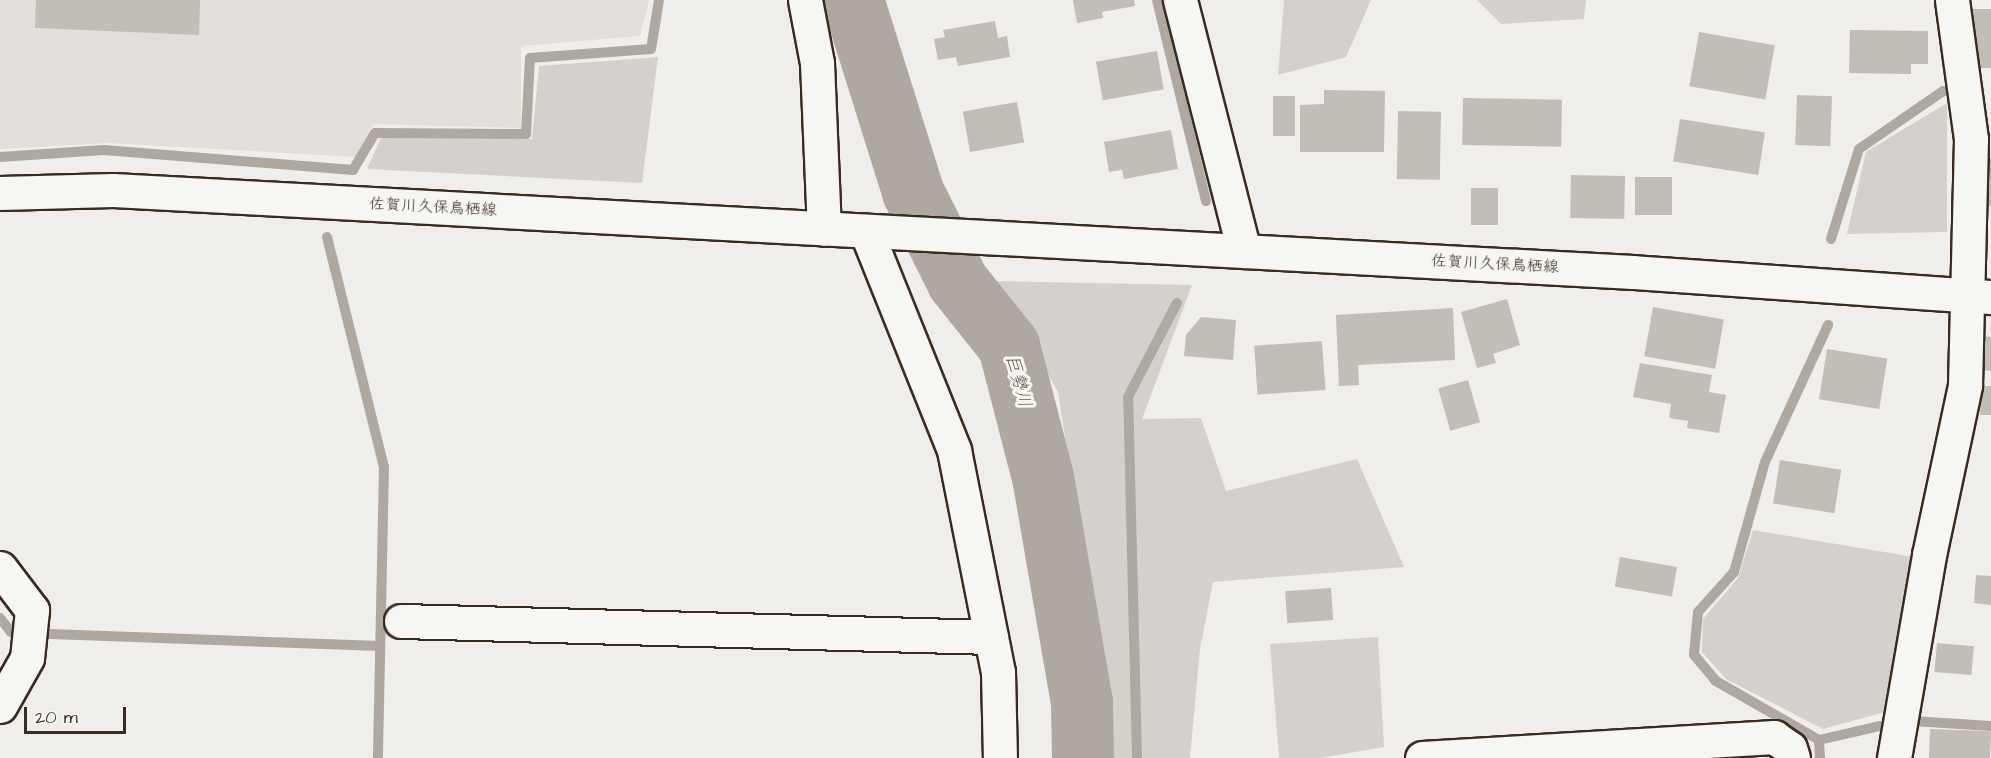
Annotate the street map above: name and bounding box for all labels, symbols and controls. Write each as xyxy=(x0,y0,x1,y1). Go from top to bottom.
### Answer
street label: 佐賀川久保鳥栖線 xyxy=(369,194,497,220)
street label: 佐賀川久保鳥栖線 xyxy=(1431,251,1559,277)
water label: 巨勢川 xyxy=(1001,352,1035,410)
scale bar xyxy=(27,695,129,733)
text: 20 m xyxy=(35,705,78,730)

